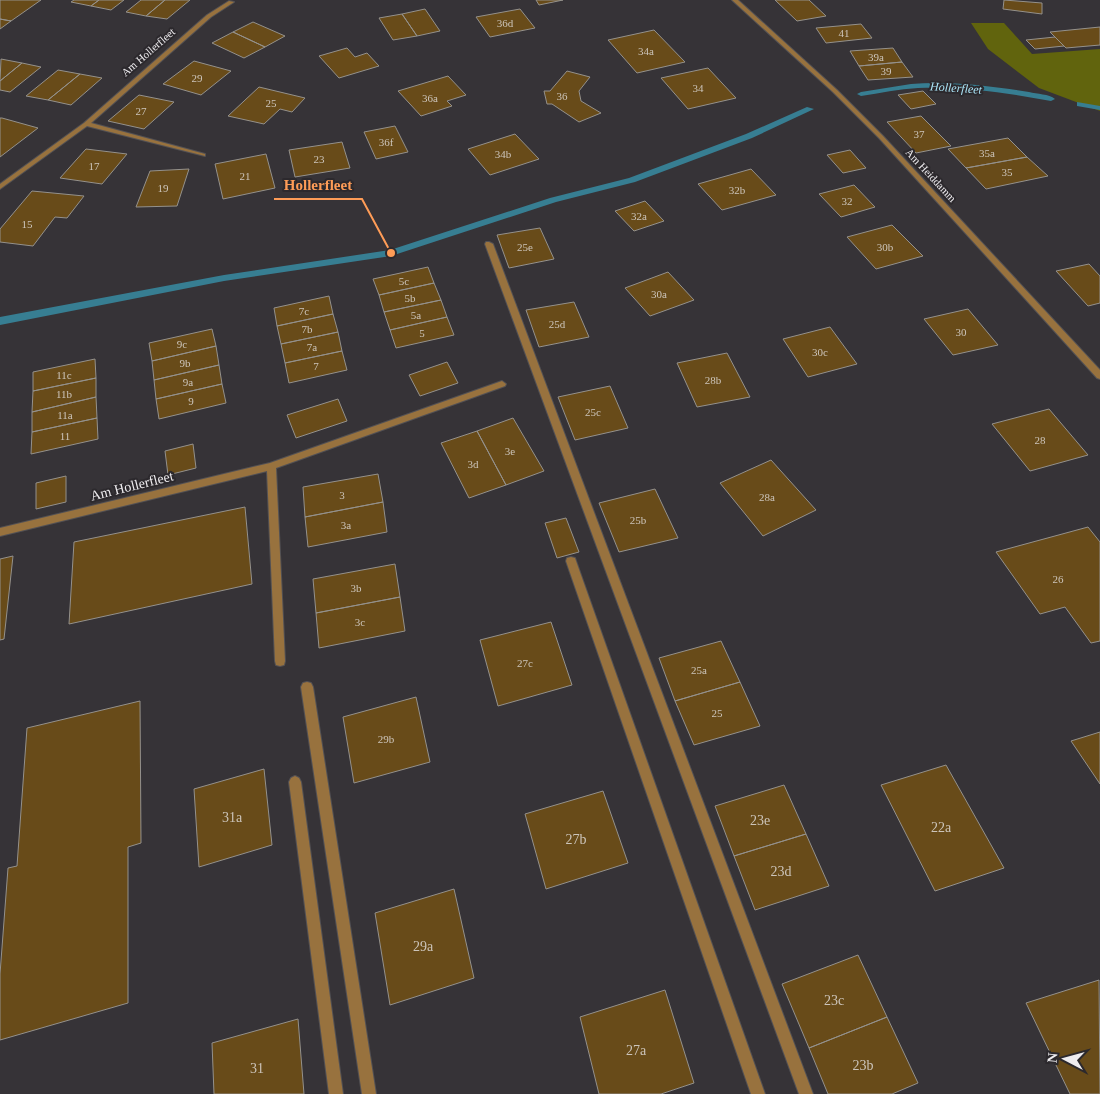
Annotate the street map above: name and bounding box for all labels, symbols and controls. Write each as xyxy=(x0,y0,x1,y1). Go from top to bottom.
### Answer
house number: 36d xyxy=(497,17,514,29)
street label: Am Hollerfleet xyxy=(119,26,177,78)
house number: 41 xyxy=(839,27,850,39)
house number: 34a xyxy=(638,45,654,57)
house number: 39a xyxy=(868,51,884,63)
house number: 39 xyxy=(881,65,892,77)
house number: 29 xyxy=(192,72,203,84)
water label: Hollerfleet xyxy=(929,79,983,97)
house number: 34 xyxy=(693,82,704,94)
house number: 36 xyxy=(557,90,568,102)
house number: 36a xyxy=(422,92,438,104)
house number: 25 xyxy=(266,97,277,109)
house number: 27 xyxy=(136,105,147,117)
house number: 37 xyxy=(914,128,925,140)
house number: 36f xyxy=(379,136,394,148)
street label: Am Heiddamm xyxy=(903,146,959,204)
house number: 35a xyxy=(979,147,995,159)
house number: 34b xyxy=(495,148,512,160)
house number: 23 xyxy=(314,153,325,165)
house number: 17 xyxy=(89,160,100,172)
house number: 35 xyxy=(1002,166,1013,178)
callout: Hollerfleet xyxy=(274,169,362,199)
house number: 21 xyxy=(240,170,251,182)
text: Hollerfleet xyxy=(284,177,352,193)
house number: 19 xyxy=(158,182,169,194)
house number: 32b xyxy=(729,184,746,196)
house number: 32 xyxy=(842,195,853,207)
house number: 32a xyxy=(631,210,647,222)
house number: 15 xyxy=(22,218,33,230)
house number: 25e xyxy=(517,241,533,253)
house number: 30b xyxy=(877,241,894,253)
house number: 5c xyxy=(399,275,409,287)
house number: 30a xyxy=(651,288,667,300)
house number: 5b xyxy=(405,292,416,304)
house number: 7c xyxy=(299,305,309,317)
house number: 5a xyxy=(411,309,421,321)
house number: 25d xyxy=(549,318,566,330)
house number: 7b xyxy=(302,323,313,335)
house number: 30 xyxy=(956,326,967,338)
house number: 5 xyxy=(419,327,425,339)
house number: 9c xyxy=(177,338,187,350)
house number: 7a xyxy=(307,341,317,353)
house number: 30c xyxy=(812,346,828,358)
house number: 9b xyxy=(180,357,191,369)
house number: 7 xyxy=(313,360,319,372)
house number: 11c xyxy=(56,369,72,381)
house number: 28b xyxy=(705,374,722,386)
house number: 9a xyxy=(183,376,193,388)
house number: 11b xyxy=(56,388,73,400)
house number: 9 xyxy=(188,395,194,407)
house number: 25c xyxy=(585,406,601,418)
house number: 11a xyxy=(57,409,73,421)
house number: 11 xyxy=(60,430,70,442)
house number: 28 xyxy=(1035,434,1046,446)
house number: 3e xyxy=(505,445,515,457)
house number: 3d xyxy=(468,458,479,470)
street label: Am Hollerfleet xyxy=(89,468,175,504)
house number: 3 xyxy=(339,489,345,501)
house number: 28a xyxy=(759,491,775,503)
house number: 25b xyxy=(630,514,647,526)
house number: 3a xyxy=(341,519,351,531)
house number: 26 xyxy=(1053,573,1064,585)
house number: 3b xyxy=(351,582,362,594)
house number: 3c xyxy=(355,616,365,628)
house number: 27c xyxy=(517,657,533,669)
house number: 25a xyxy=(691,664,707,676)
house number: 25 xyxy=(712,707,723,719)
house number: 29b xyxy=(378,733,395,745)
house number: 31a xyxy=(222,810,243,825)
house number: 23e xyxy=(750,813,770,828)
house number: 22a xyxy=(931,820,952,835)
house number: 27b xyxy=(566,832,587,847)
house number: 23d xyxy=(771,864,792,879)
house number: 29a xyxy=(413,939,434,954)
house number: 23c xyxy=(824,993,844,1008)
north arrow xyxy=(1040,1034,1090,1084)
house number: 27a xyxy=(626,1043,647,1058)
text: N xyxy=(1045,1052,1061,1064)
house number: 23b xyxy=(853,1058,874,1073)
house number: 31 xyxy=(250,1061,264,1076)

